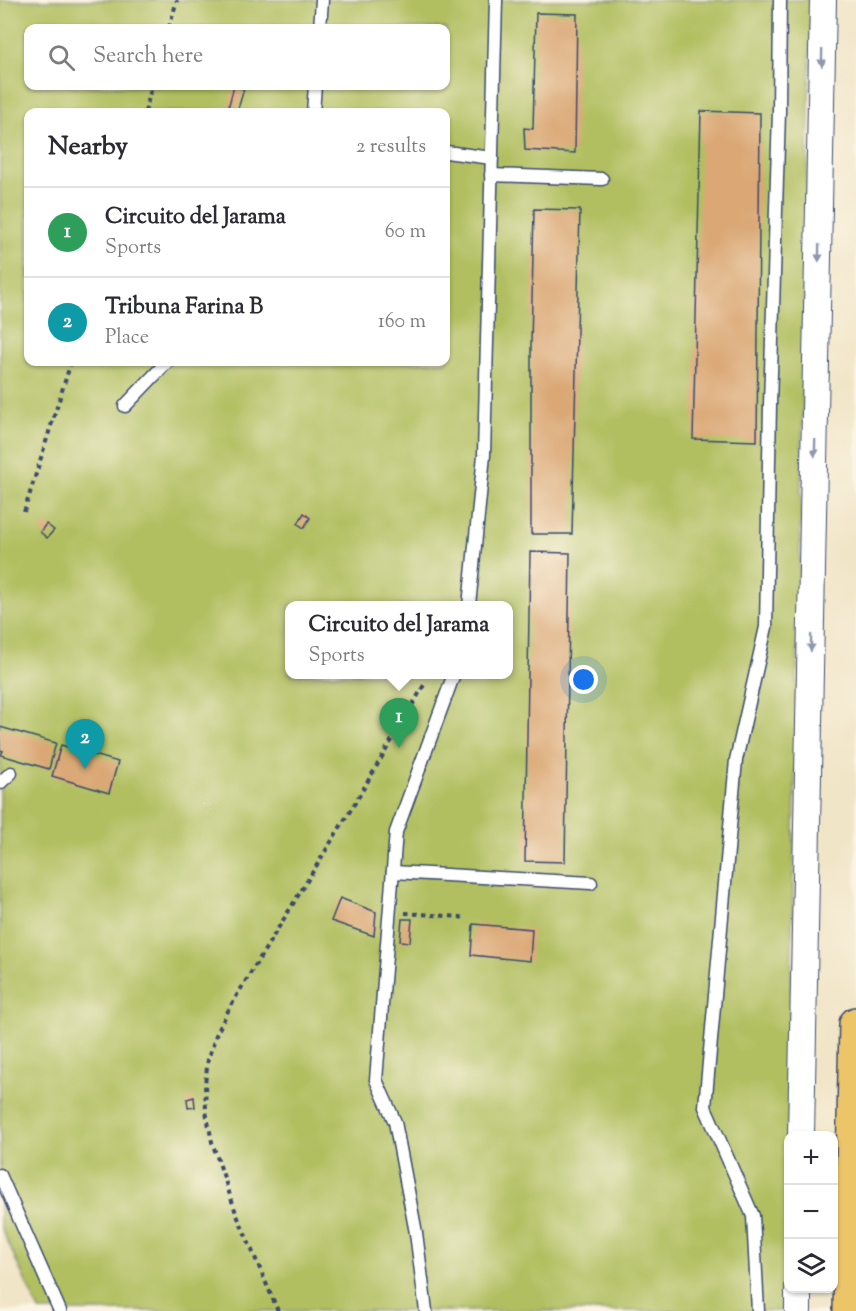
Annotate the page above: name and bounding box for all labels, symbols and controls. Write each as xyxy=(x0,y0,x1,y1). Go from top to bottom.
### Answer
search box xyxy=(24,24,450,90)
icon: search xyxy=(45,41,78,74)
text: Search here xyxy=(93,41,203,73)
one-way arrow xyxy=(817,49,827,68)
text: Nearby xyxy=(48,129,128,166)
text: 2 results xyxy=(356,133,426,162)
text: Circuito del Jarama xyxy=(105,202,286,234)
text: 1 xyxy=(64,218,71,247)
text: 60 m xyxy=(385,218,426,247)
text: Sports xyxy=(105,234,161,263)
one-way arrow xyxy=(814,244,823,263)
text: Tribuna Farina B xyxy=(105,292,263,324)
text: 2 xyxy=(63,308,72,337)
text: 160 m xyxy=(378,308,426,337)
text: Place xyxy=(105,324,149,353)
one-way arrow xyxy=(810,439,820,458)
popup xyxy=(285,601,513,679)
text: Circuito del Jarama xyxy=(309,610,489,642)
one-way arrow xyxy=(806,634,816,653)
text: Sports xyxy=(309,642,365,671)
your location xyxy=(569,665,598,694)
pin: 1 xyxy=(380,698,418,748)
pin: 2 xyxy=(66,720,104,769)
map controls xyxy=(784,1131,838,1293)
button: + xyxy=(784,1131,838,1185)
button: − xyxy=(784,1185,838,1239)
button: layers xyxy=(784,1239,838,1293)

